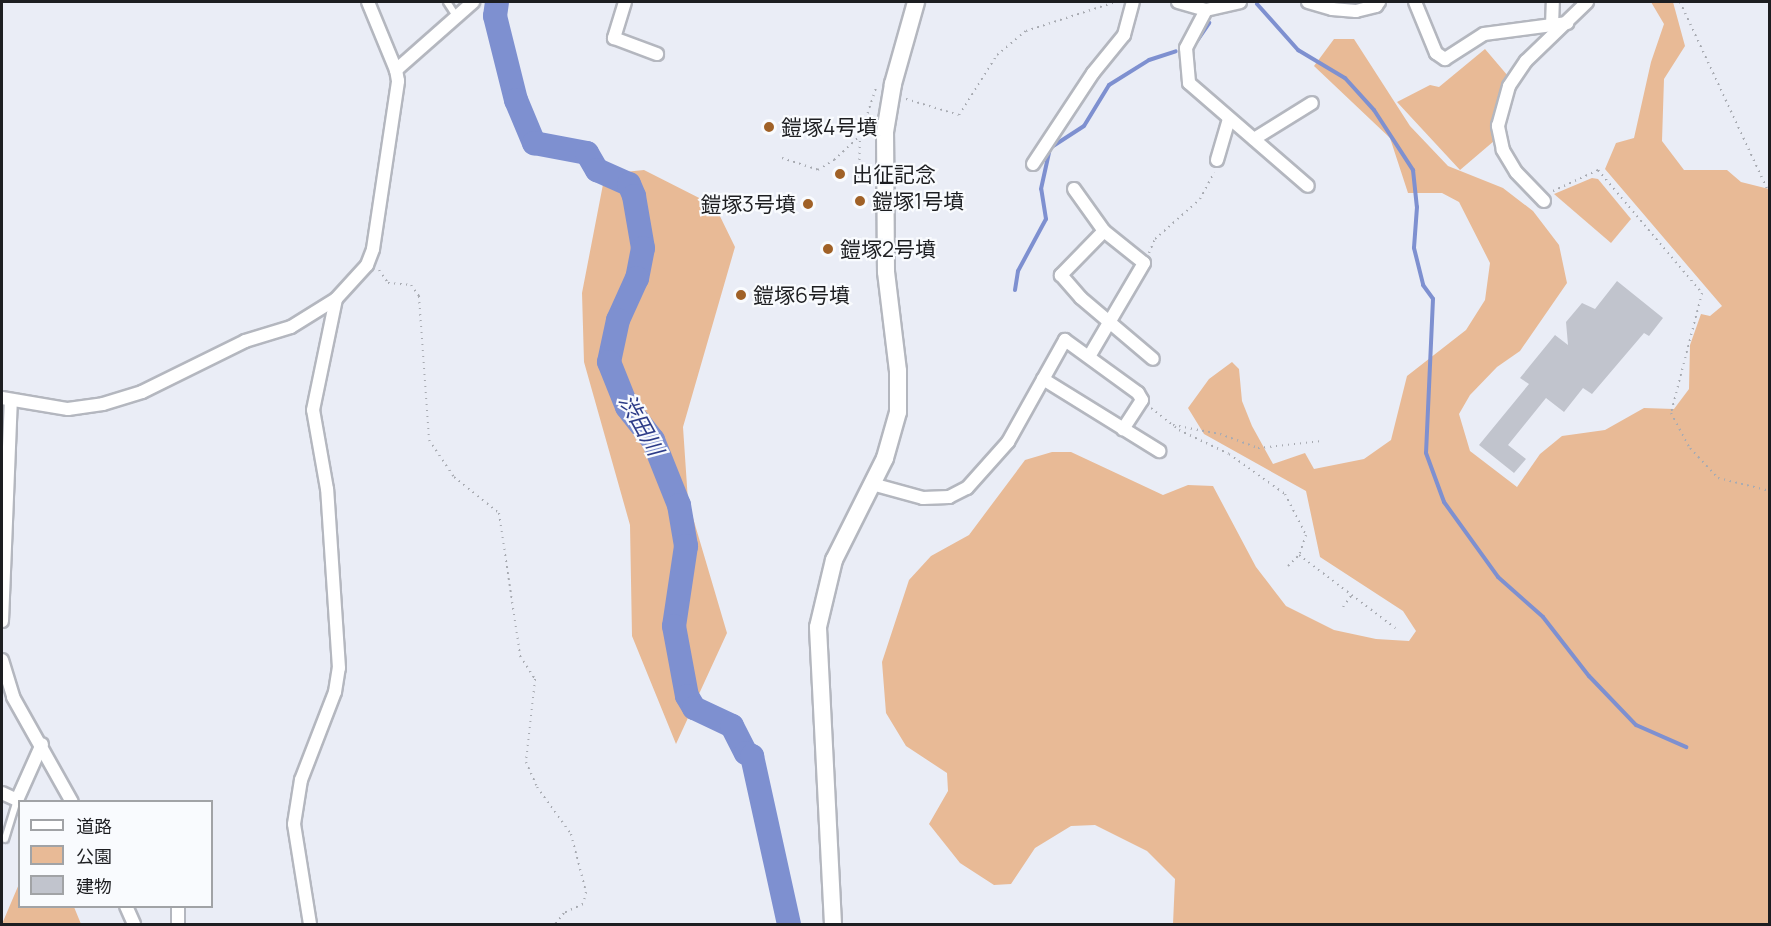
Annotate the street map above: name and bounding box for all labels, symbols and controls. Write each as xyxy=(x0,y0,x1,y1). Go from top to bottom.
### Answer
place label: 鎧塚4号墳 xyxy=(781,114,877,140)
marker: 鎧塚4号墳 xyxy=(762,120,776,134)
place label: 出征記念 xyxy=(852,161,936,187)
marker: 出征記念 xyxy=(833,167,847,181)
place label: 鎧塚1号墳 xyxy=(872,188,964,214)
place label: 鎧塚3号墳 xyxy=(700,191,796,217)
marker: 鎧塚1号墳 xyxy=(853,194,867,208)
marker: 鎧塚3号墳 xyxy=(801,197,815,211)
place label: 鎧塚2号墳 xyxy=(840,236,936,262)
marker: 鎧塚2号墳 xyxy=(821,242,835,256)
place label: 鎧塚6号墳 xyxy=(753,282,850,308)
marker: 鎧塚6号墳 xyxy=(734,288,748,302)
water label: 渋田川 xyxy=(613,390,669,460)
legend xyxy=(18,800,213,908)
text: 道路 xyxy=(76,814,112,838)
text: 公園 xyxy=(76,844,112,868)
text: 建物 xyxy=(76,874,112,898)

